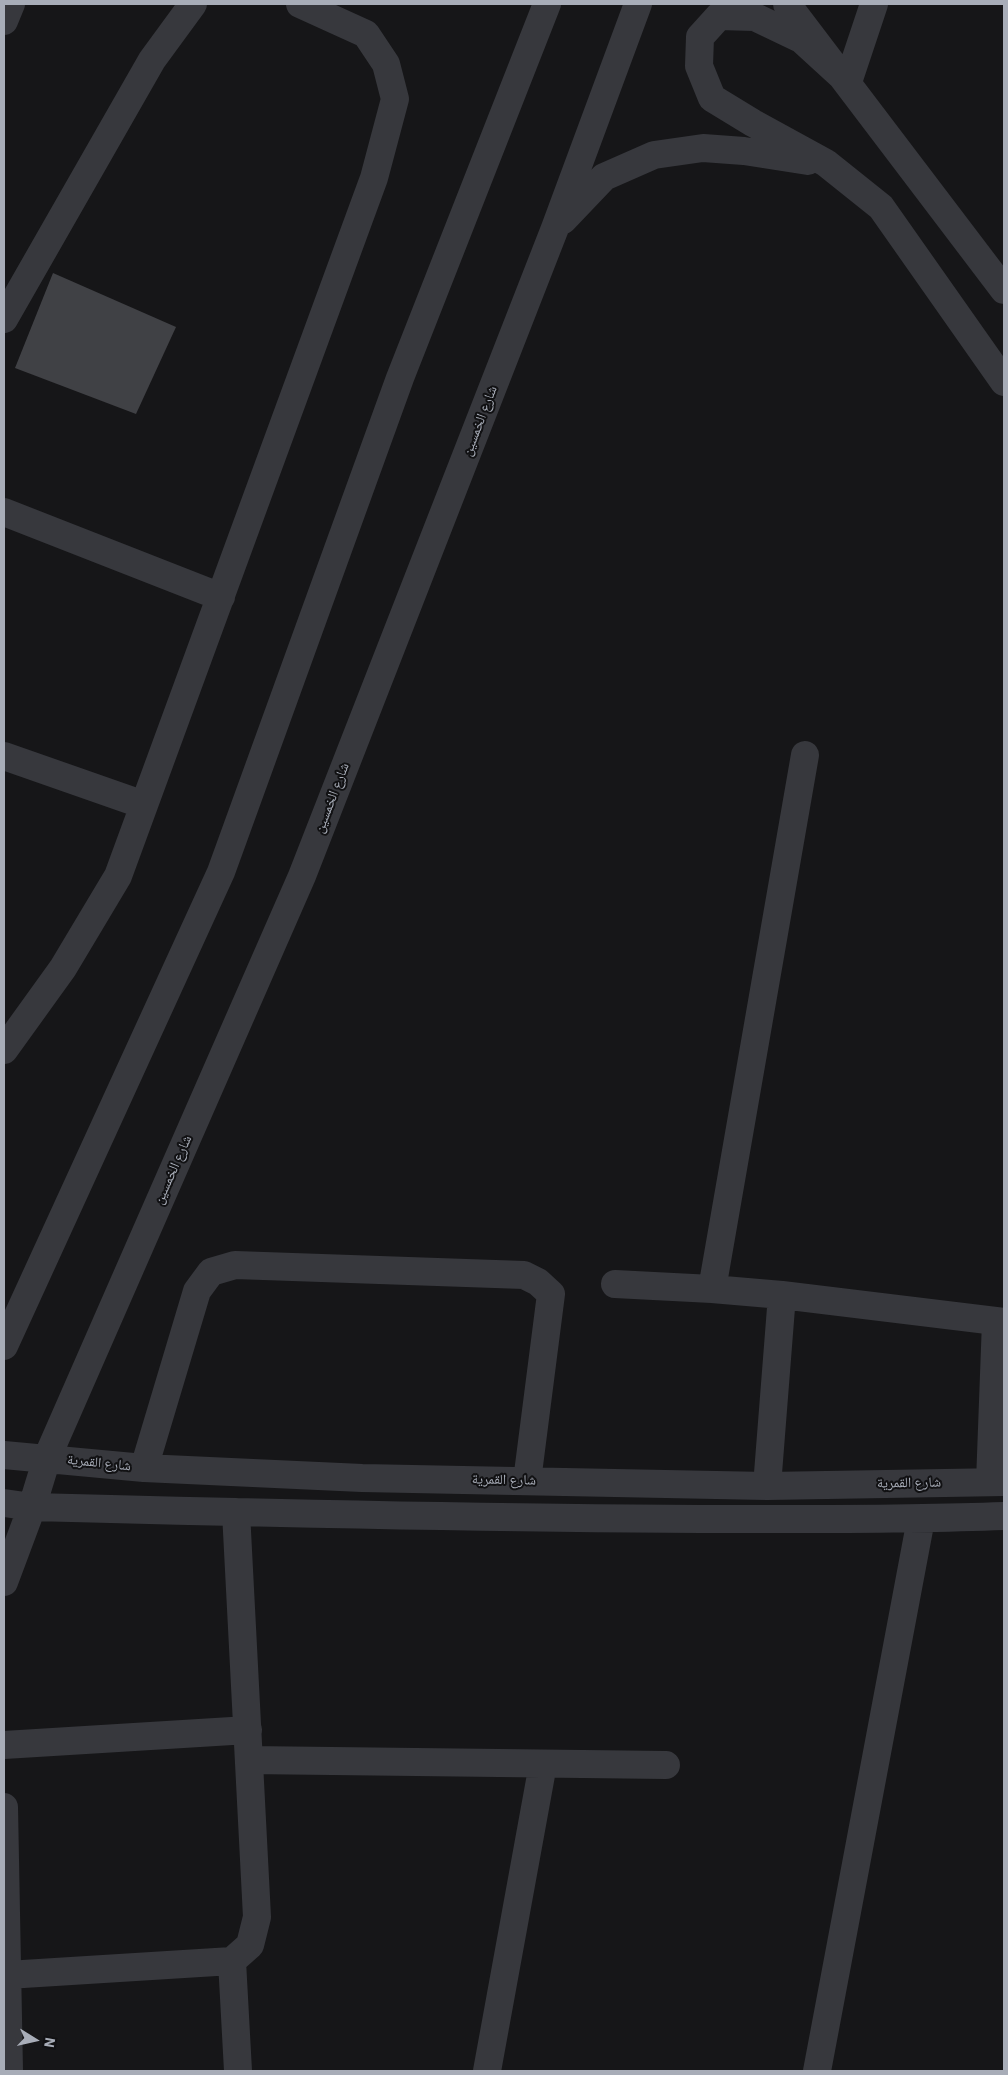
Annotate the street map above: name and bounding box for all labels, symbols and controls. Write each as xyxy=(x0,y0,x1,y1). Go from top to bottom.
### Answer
street label: شارع الخمسين xyxy=(459,384,501,458)
street label: شارع الخمسين xyxy=(311,761,353,835)
street label: شارع الخمسين xyxy=(150,1133,196,1207)
street label: شارع القمرية xyxy=(66,1451,132,1475)
street label: شارع القمرية xyxy=(472,1471,536,1489)
street label: شارع القمرية xyxy=(877,1474,941,1492)
north arrow xyxy=(10,2015,60,2065)
text: N xyxy=(40,2036,60,2049)

